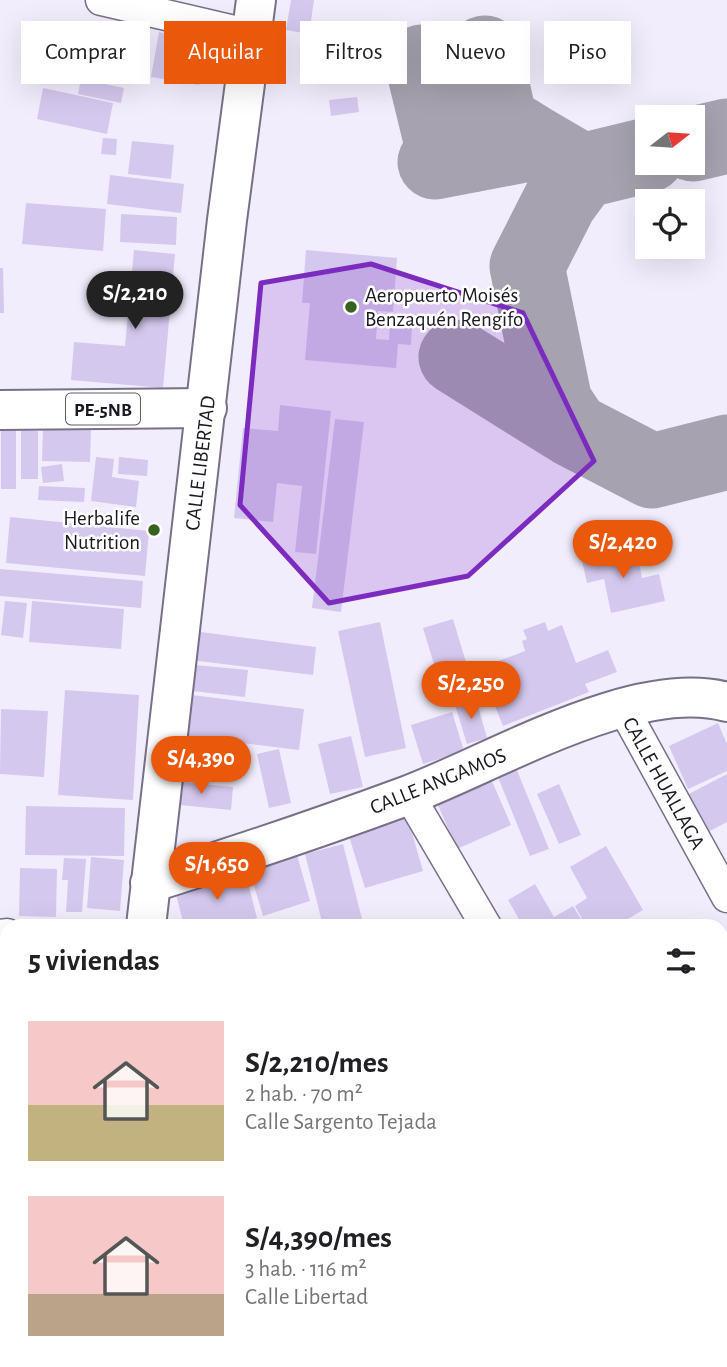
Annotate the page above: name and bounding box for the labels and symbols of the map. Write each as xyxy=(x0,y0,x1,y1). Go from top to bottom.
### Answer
north arrow xyxy=(635,105,705,175)
pin: S/2,210 xyxy=(70,272,200,331)
place label: Aeropuerto Moisés Benzaquén Rengifo xyxy=(365,285,523,330)
marker: Aeropuerto Moisés Benzaquén Rengifo xyxy=(343,299,359,315)
road number: PE-5NB xyxy=(66,394,140,424)
street label: CALLE LIBERTAD xyxy=(182,394,219,532)
place label: Herbalife Nutrition xyxy=(63,508,140,553)
pin: S/2,420 xyxy=(558,520,688,580)
marker: Herbalife Nutrition xyxy=(146,522,162,538)
pin: S/2,250 xyxy=(406,662,536,721)
street label: CALLE HUALLAGA xyxy=(619,714,708,853)
pin: S/4,390 xyxy=(136,736,266,796)
street label: CALLE ANGAMOS xyxy=(367,745,509,818)
pin: S/1,650 xyxy=(152,842,282,902)

